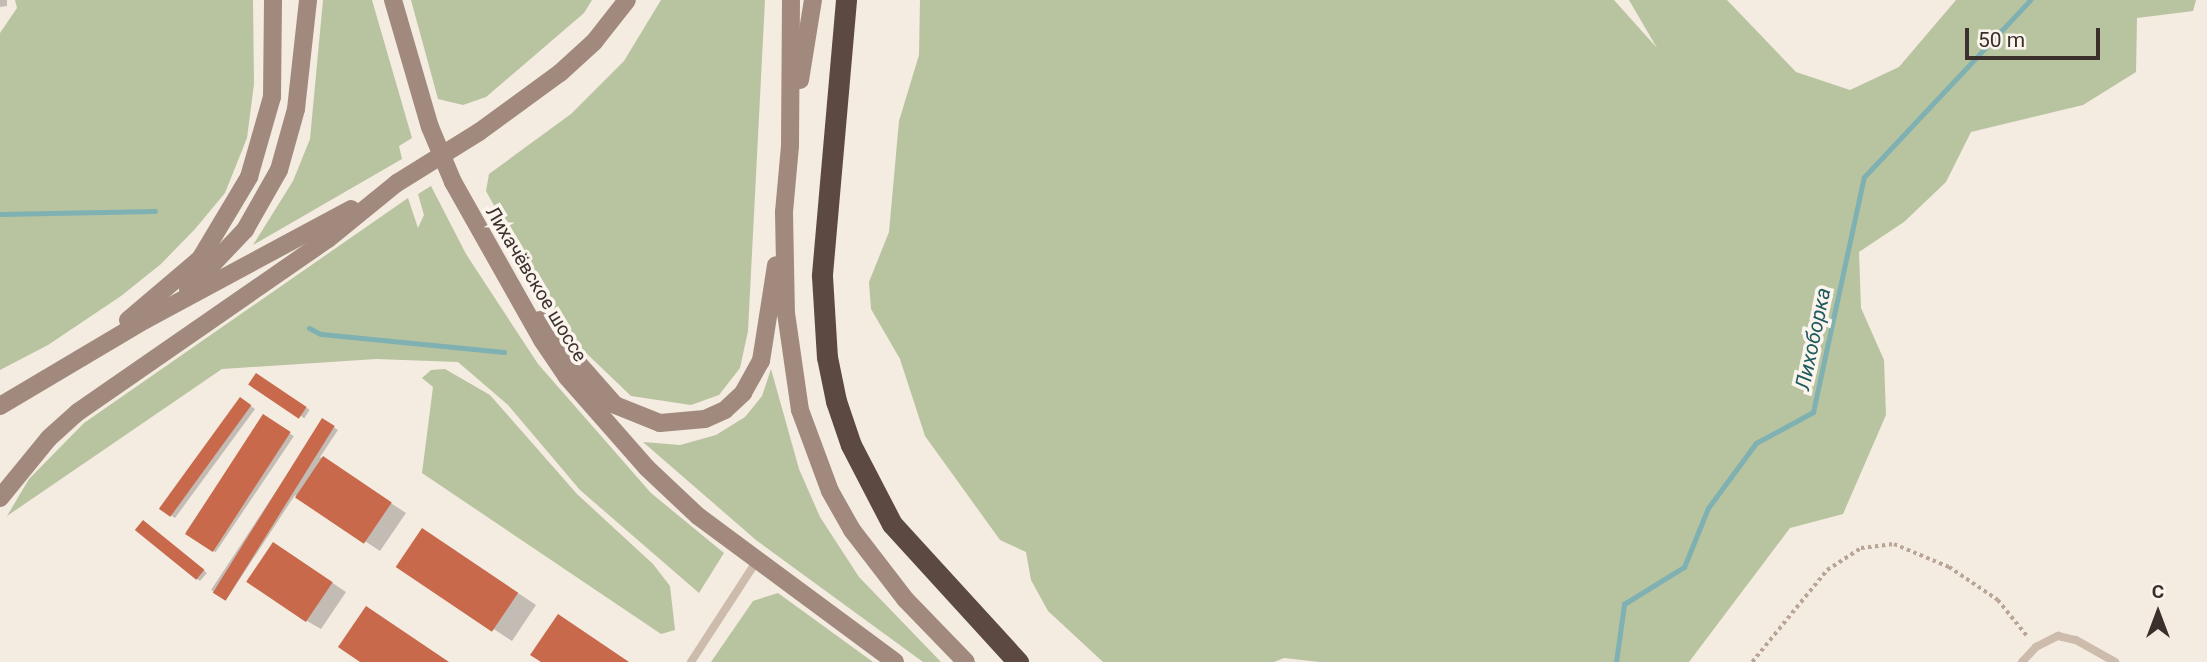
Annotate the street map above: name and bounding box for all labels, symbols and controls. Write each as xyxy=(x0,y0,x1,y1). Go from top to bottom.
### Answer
scale bar xyxy=(1969,14,2104,58)
text: 50 m xyxy=(1978,28,2025,52)
street label: Лихачёвское шоссе xyxy=(481,202,591,366)
water label: Лихоборка xyxy=(1790,285,1836,393)
north arrow xyxy=(2123,578,2193,648)
text: С xyxy=(2152,580,2164,603)

